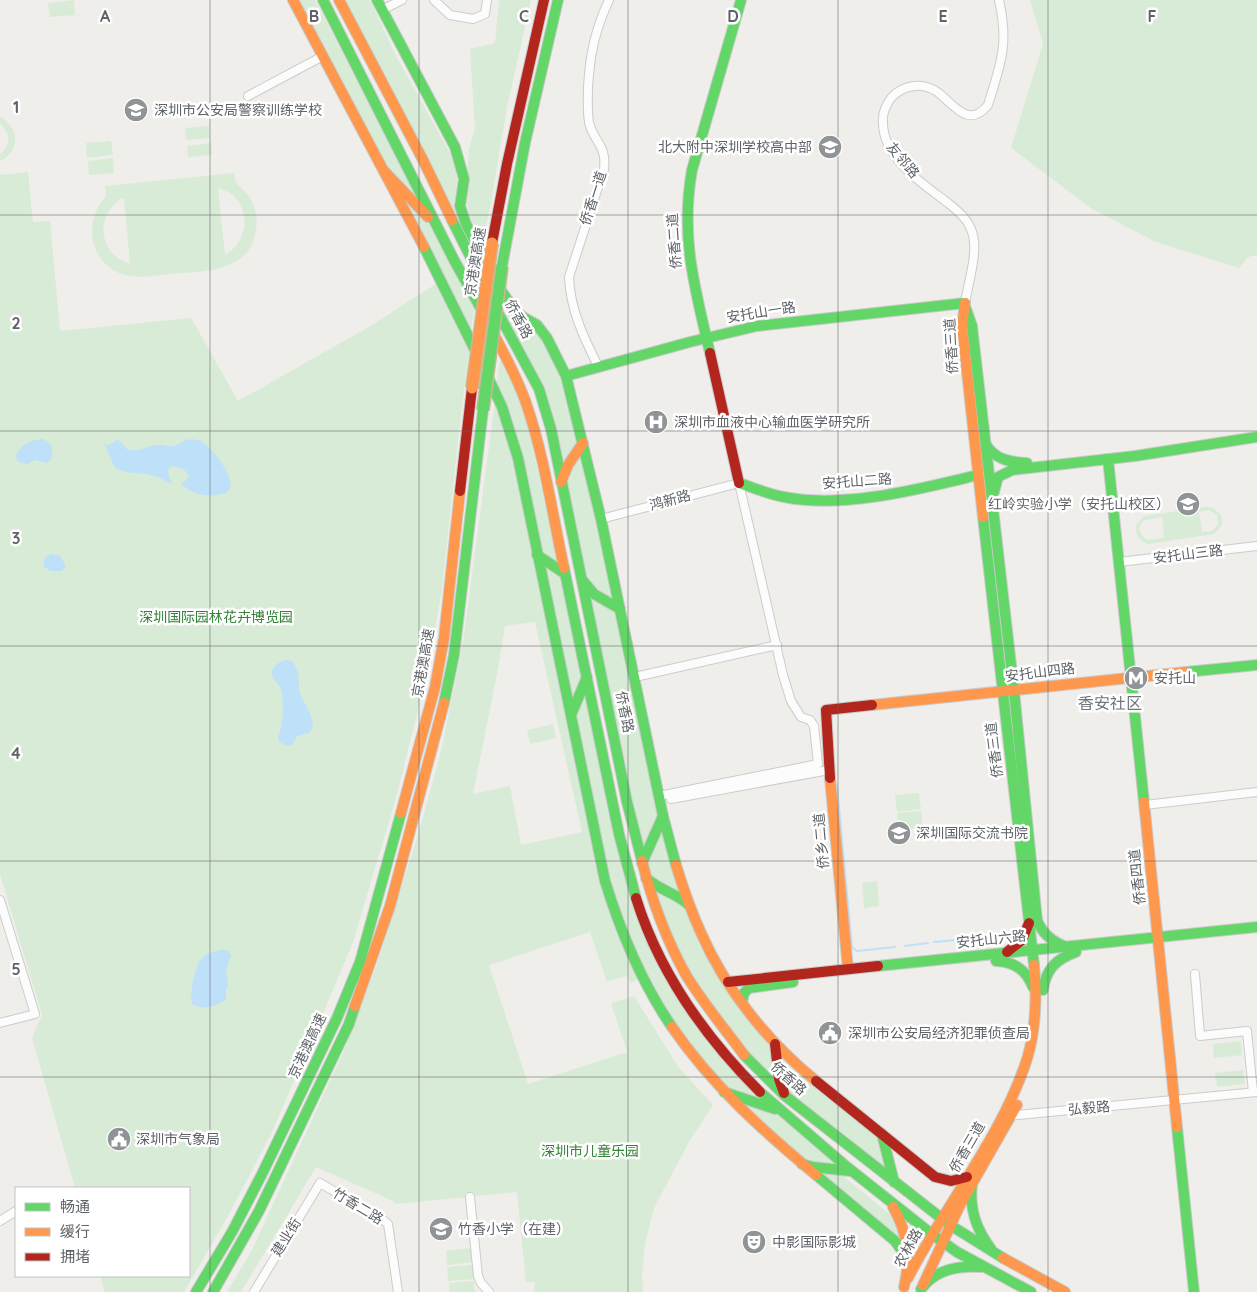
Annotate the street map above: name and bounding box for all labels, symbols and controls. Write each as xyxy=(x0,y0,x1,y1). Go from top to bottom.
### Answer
text: A xyxy=(100,6,111,26)
text: B xyxy=(309,6,319,26)
text: C xyxy=(519,6,529,26)
text: D xyxy=(727,6,739,26)
text: E xyxy=(938,6,948,26)
text: F xyxy=(1148,6,1157,26)
text: 1 xyxy=(13,97,19,117)
school or university icon: 深圳市公安局警察训练学校 xyxy=(123,97,149,123)
place label: 深圳市公安局警察训练学校 xyxy=(154,101,322,119)
school or university icon: 北大附中深圳学校高中部 xyxy=(817,134,843,160)
place label: 北大附中深圳学校高中部 xyxy=(658,138,812,156)
street label: 友邻路 xyxy=(883,138,923,182)
street label: 侨香一道 xyxy=(576,169,610,227)
street label: 侨香二道 xyxy=(663,212,685,270)
street label: 京港澳高速 xyxy=(461,226,489,298)
street label: 侨香路 xyxy=(501,296,537,342)
street label: 安托山一路 xyxy=(725,298,797,326)
text: 2 xyxy=(11,313,21,333)
street label: 侨香三道 xyxy=(941,318,961,374)
hospital icon: 深圳市血液中心输血医学研究所 xyxy=(643,409,669,435)
place label: 深圳市血液中心输血医学研究所 xyxy=(674,413,870,431)
street label: 安托山二路 xyxy=(821,470,893,492)
street label: 鸿新路 xyxy=(647,486,693,514)
school or university icon: 红岭实验小学（安托山校区） xyxy=(1175,491,1201,517)
place label: 红岭实验小学（安托山校区） xyxy=(988,495,1170,513)
text: 3 xyxy=(12,528,20,548)
street label: 安托山三路 xyxy=(1152,541,1224,567)
park label: 深圳国际园林花卉博览园 xyxy=(139,608,293,626)
street label: 京港澳高速 xyxy=(408,627,438,699)
street label: 安托山四路 xyxy=(1004,659,1076,685)
metro station icon: 安托山 xyxy=(1123,665,1149,691)
place label: 安托山 xyxy=(1154,669,1196,687)
street label: 侨香路 xyxy=(612,690,638,734)
district label: 香安社区 xyxy=(1078,693,1142,713)
street label: 侨香三道 xyxy=(982,721,1006,779)
text: 4 xyxy=(11,743,21,763)
street label: 侨乡二道 xyxy=(810,812,832,870)
school or university icon: 深圳国际交流书院 xyxy=(886,820,912,846)
place label: 深圳国际交流书院 xyxy=(916,824,1028,842)
street label: 侨香四道 xyxy=(1125,848,1149,906)
street label: 安托山六路 xyxy=(955,926,1027,952)
text: 5 xyxy=(11,959,21,979)
street label: 京港澳高速 xyxy=(284,1010,330,1082)
public building icon: 深圳市公安局经济犯罪侦查局 xyxy=(817,1020,843,1046)
place label: 深圳市公安局经济犯罪侦查局 xyxy=(848,1024,1030,1042)
street label: 侨香路 xyxy=(767,1057,811,1099)
street label: 弘毅路 xyxy=(1067,1097,1111,1119)
street label: 侨香三道 xyxy=(945,1118,989,1176)
public building icon: 深圳市气象局 xyxy=(106,1126,132,1152)
place label: 深圳市气象局 xyxy=(136,1130,220,1148)
park label: 深圳市儿童乐园 xyxy=(541,1142,639,1160)
street label: 竹香二路 xyxy=(329,1184,387,1228)
legend xyxy=(15,1187,190,1277)
text: 畅通 xyxy=(60,1197,90,1216)
street label: 建业街 xyxy=(267,1214,305,1260)
school or university icon: 竹香小学（在建） xyxy=(428,1216,454,1242)
place label: 竹香小学（在建） xyxy=(458,1220,570,1238)
text: 缓行 xyxy=(60,1222,90,1241)
street label: 农林路 xyxy=(890,1225,926,1271)
theatre icon: 中影国际影城 xyxy=(741,1229,767,1255)
place label: 中影国际影城 xyxy=(772,1233,856,1251)
text: 拥堵 xyxy=(60,1247,90,1266)

